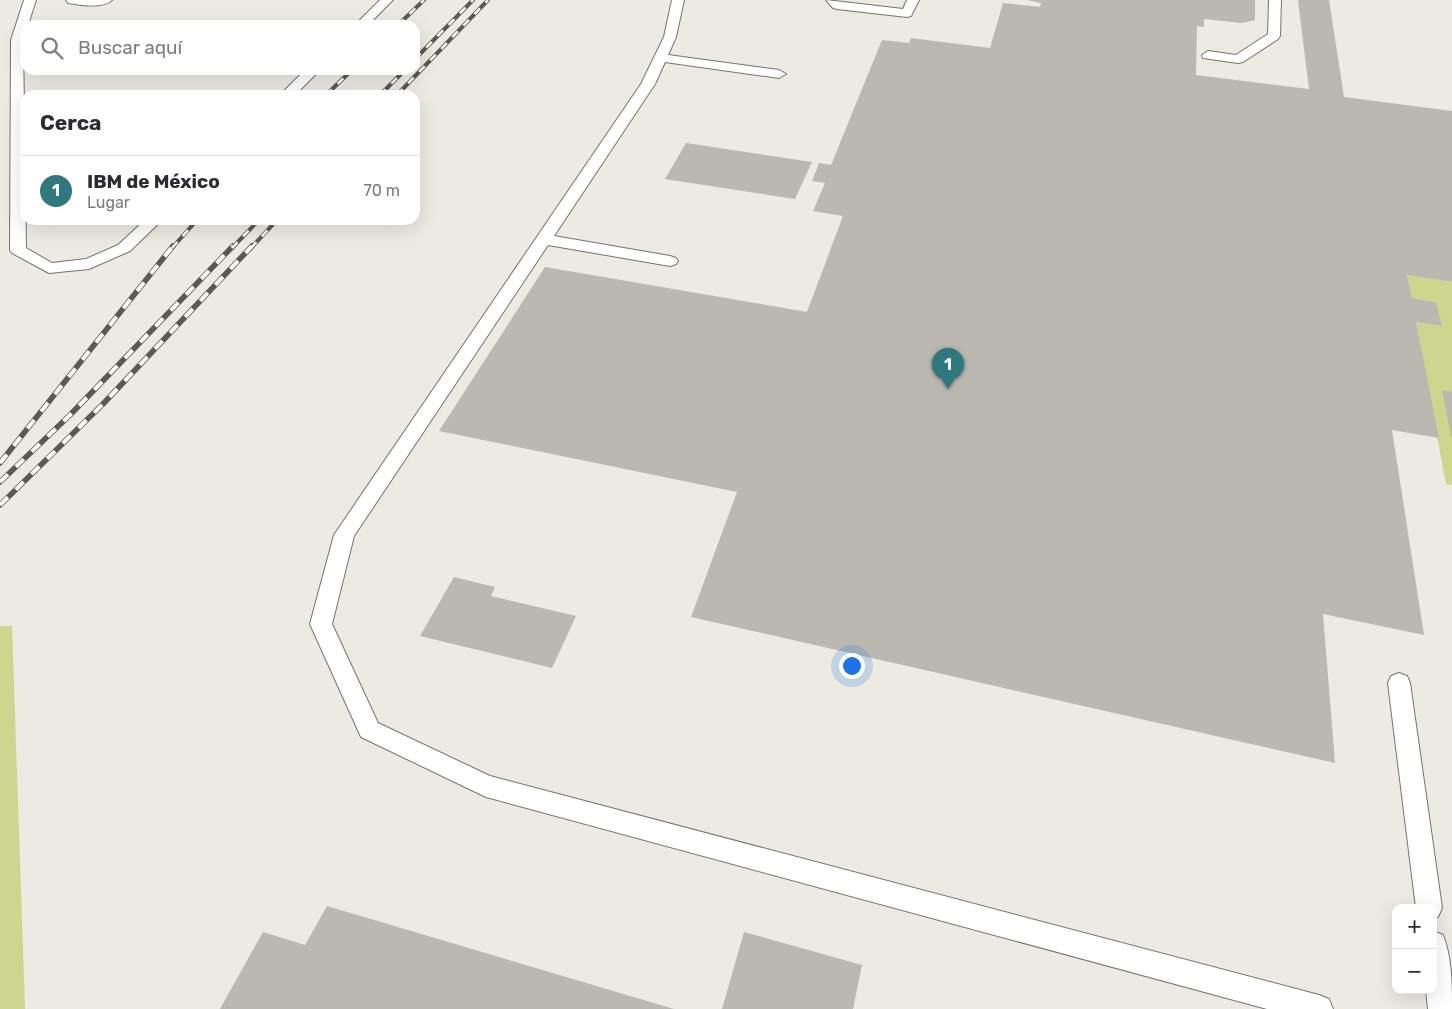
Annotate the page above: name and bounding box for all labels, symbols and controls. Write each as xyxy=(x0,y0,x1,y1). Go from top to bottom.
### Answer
search box xyxy=(20,20,420,75)
icon: search xyxy=(38,34,66,62)
text: Buscar aquí xyxy=(78,36,182,59)
text: Cerca xyxy=(40,110,101,135)
text: IBM de México xyxy=(87,170,220,193)
text: 1 xyxy=(52,181,60,200)
text: 70 m xyxy=(363,181,400,200)
text: Lugar xyxy=(87,193,130,212)
pin: 1 xyxy=(932,348,964,389)
your location xyxy=(839,653,865,679)
map controls xyxy=(1392,904,1437,994)
button: + xyxy=(1392,904,1437,949)
button: − xyxy=(1392,949,1437,994)

